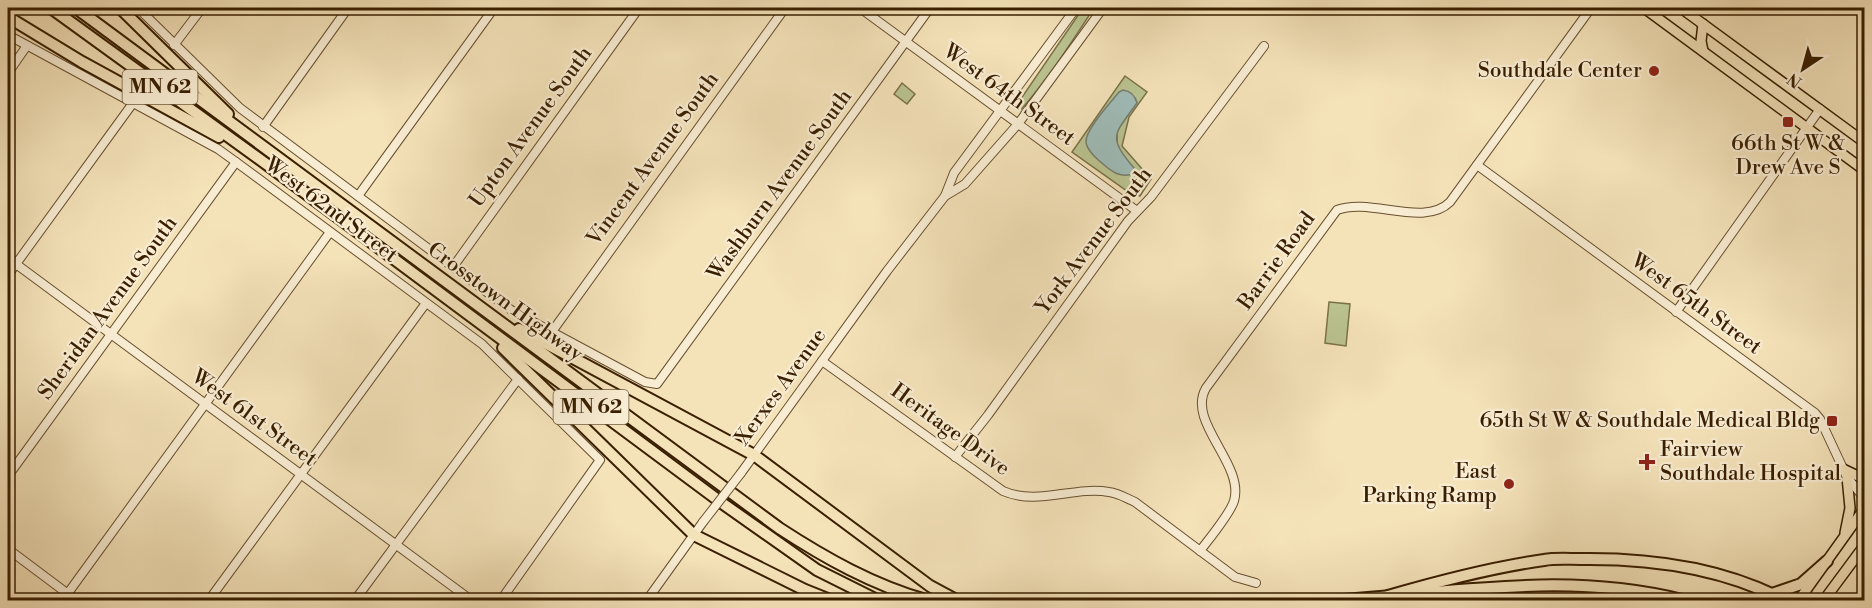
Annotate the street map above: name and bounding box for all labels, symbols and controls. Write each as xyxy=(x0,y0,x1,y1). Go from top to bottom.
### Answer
street label: West 64th Street xyxy=(937,38,1080,152)
north arrow xyxy=(1773,39,1833,99)
street label: Upton Avenue South xyxy=(464,41,598,213)
place label: Southdale Center xyxy=(1478,58,1642,84)
marker: Southdale Center xyxy=(1647,64,1661,78)
street label: Vincent Avenue South xyxy=(581,67,725,252)
text: N xyxy=(1783,68,1806,92)
road number: MN 62 xyxy=(122,70,198,104)
street label: Washburn Avenue South xyxy=(701,84,858,286)
marker: 66th St W & Drew Ave S xyxy=(1781,115,1795,129)
place label: 66th St W & Drew Ave S xyxy=(1731,131,1845,181)
street label: West 62nd Street xyxy=(259,151,403,269)
street label: York Avenue South xyxy=(1030,162,1158,321)
street label: Barrie Road xyxy=(1232,207,1321,316)
street label: Sheridan Avenue South xyxy=(33,211,184,405)
street label: Crosstown Highway xyxy=(422,237,588,368)
street label: West 65th Street xyxy=(1625,247,1767,360)
street label: Xerxes Avenue xyxy=(729,324,832,451)
street label: West 61st Street xyxy=(185,363,322,473)
street label: Heritage Drive xyxy=(885,378,1015,482)
road number: MN 62 xyxy=(554,390,628,424)
place label: 65th St W & Southdale Medical Bldg xyxy=(1480,408,1820,434)
marker: 65th St W & Southdale Medical Bldg xyxy=(1825,414,1839,428)
place label: Fairview Southdale Hospital xyxy=(1660,437,1841,487)
marker: Fairview Southdale Hospital xyxy=(1638,453,1656,471)
place label: East Parking Ramp xyxy=(1363,459,1498,509)
marker: East Parking Ramp xyxy=(1502,477,1516,491)

